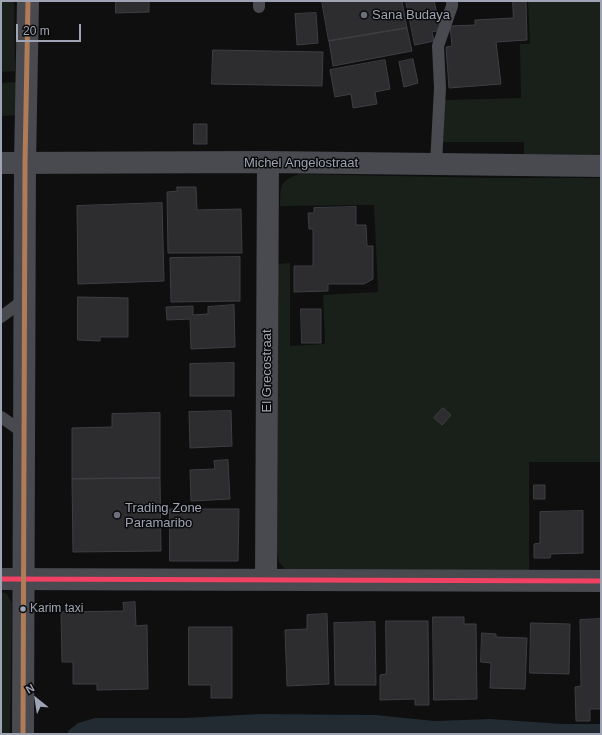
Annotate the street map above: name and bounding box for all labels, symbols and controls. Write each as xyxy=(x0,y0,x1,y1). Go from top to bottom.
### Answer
place label: Sana Budaya xyxy=(372,7,450,23)
marker: Sana Budaya xyxy=(359,10,369,20)
scale bar xyxy=(18,16,83,42)
text: 20 m xyxy=(23,24,50,38)
street label: Michel Angelostraat xyxy=(244,155,358,171)
street label: El Grecostraat xyxy=(259,329,275,413)
place label: Trading Zone Paramaribo xyxy=(125,500,202,531)
marker: Trading Zone Paramaribo xyxy=(112,510,122,520)
place label: Karim taxi xyxy=(30,602,83,616)
marker: Karim taxi xyxy=(18,604,28,614)
north arrow xyxy=(16,679,56,719)
text: N xyxy=(24,681,36,696)

